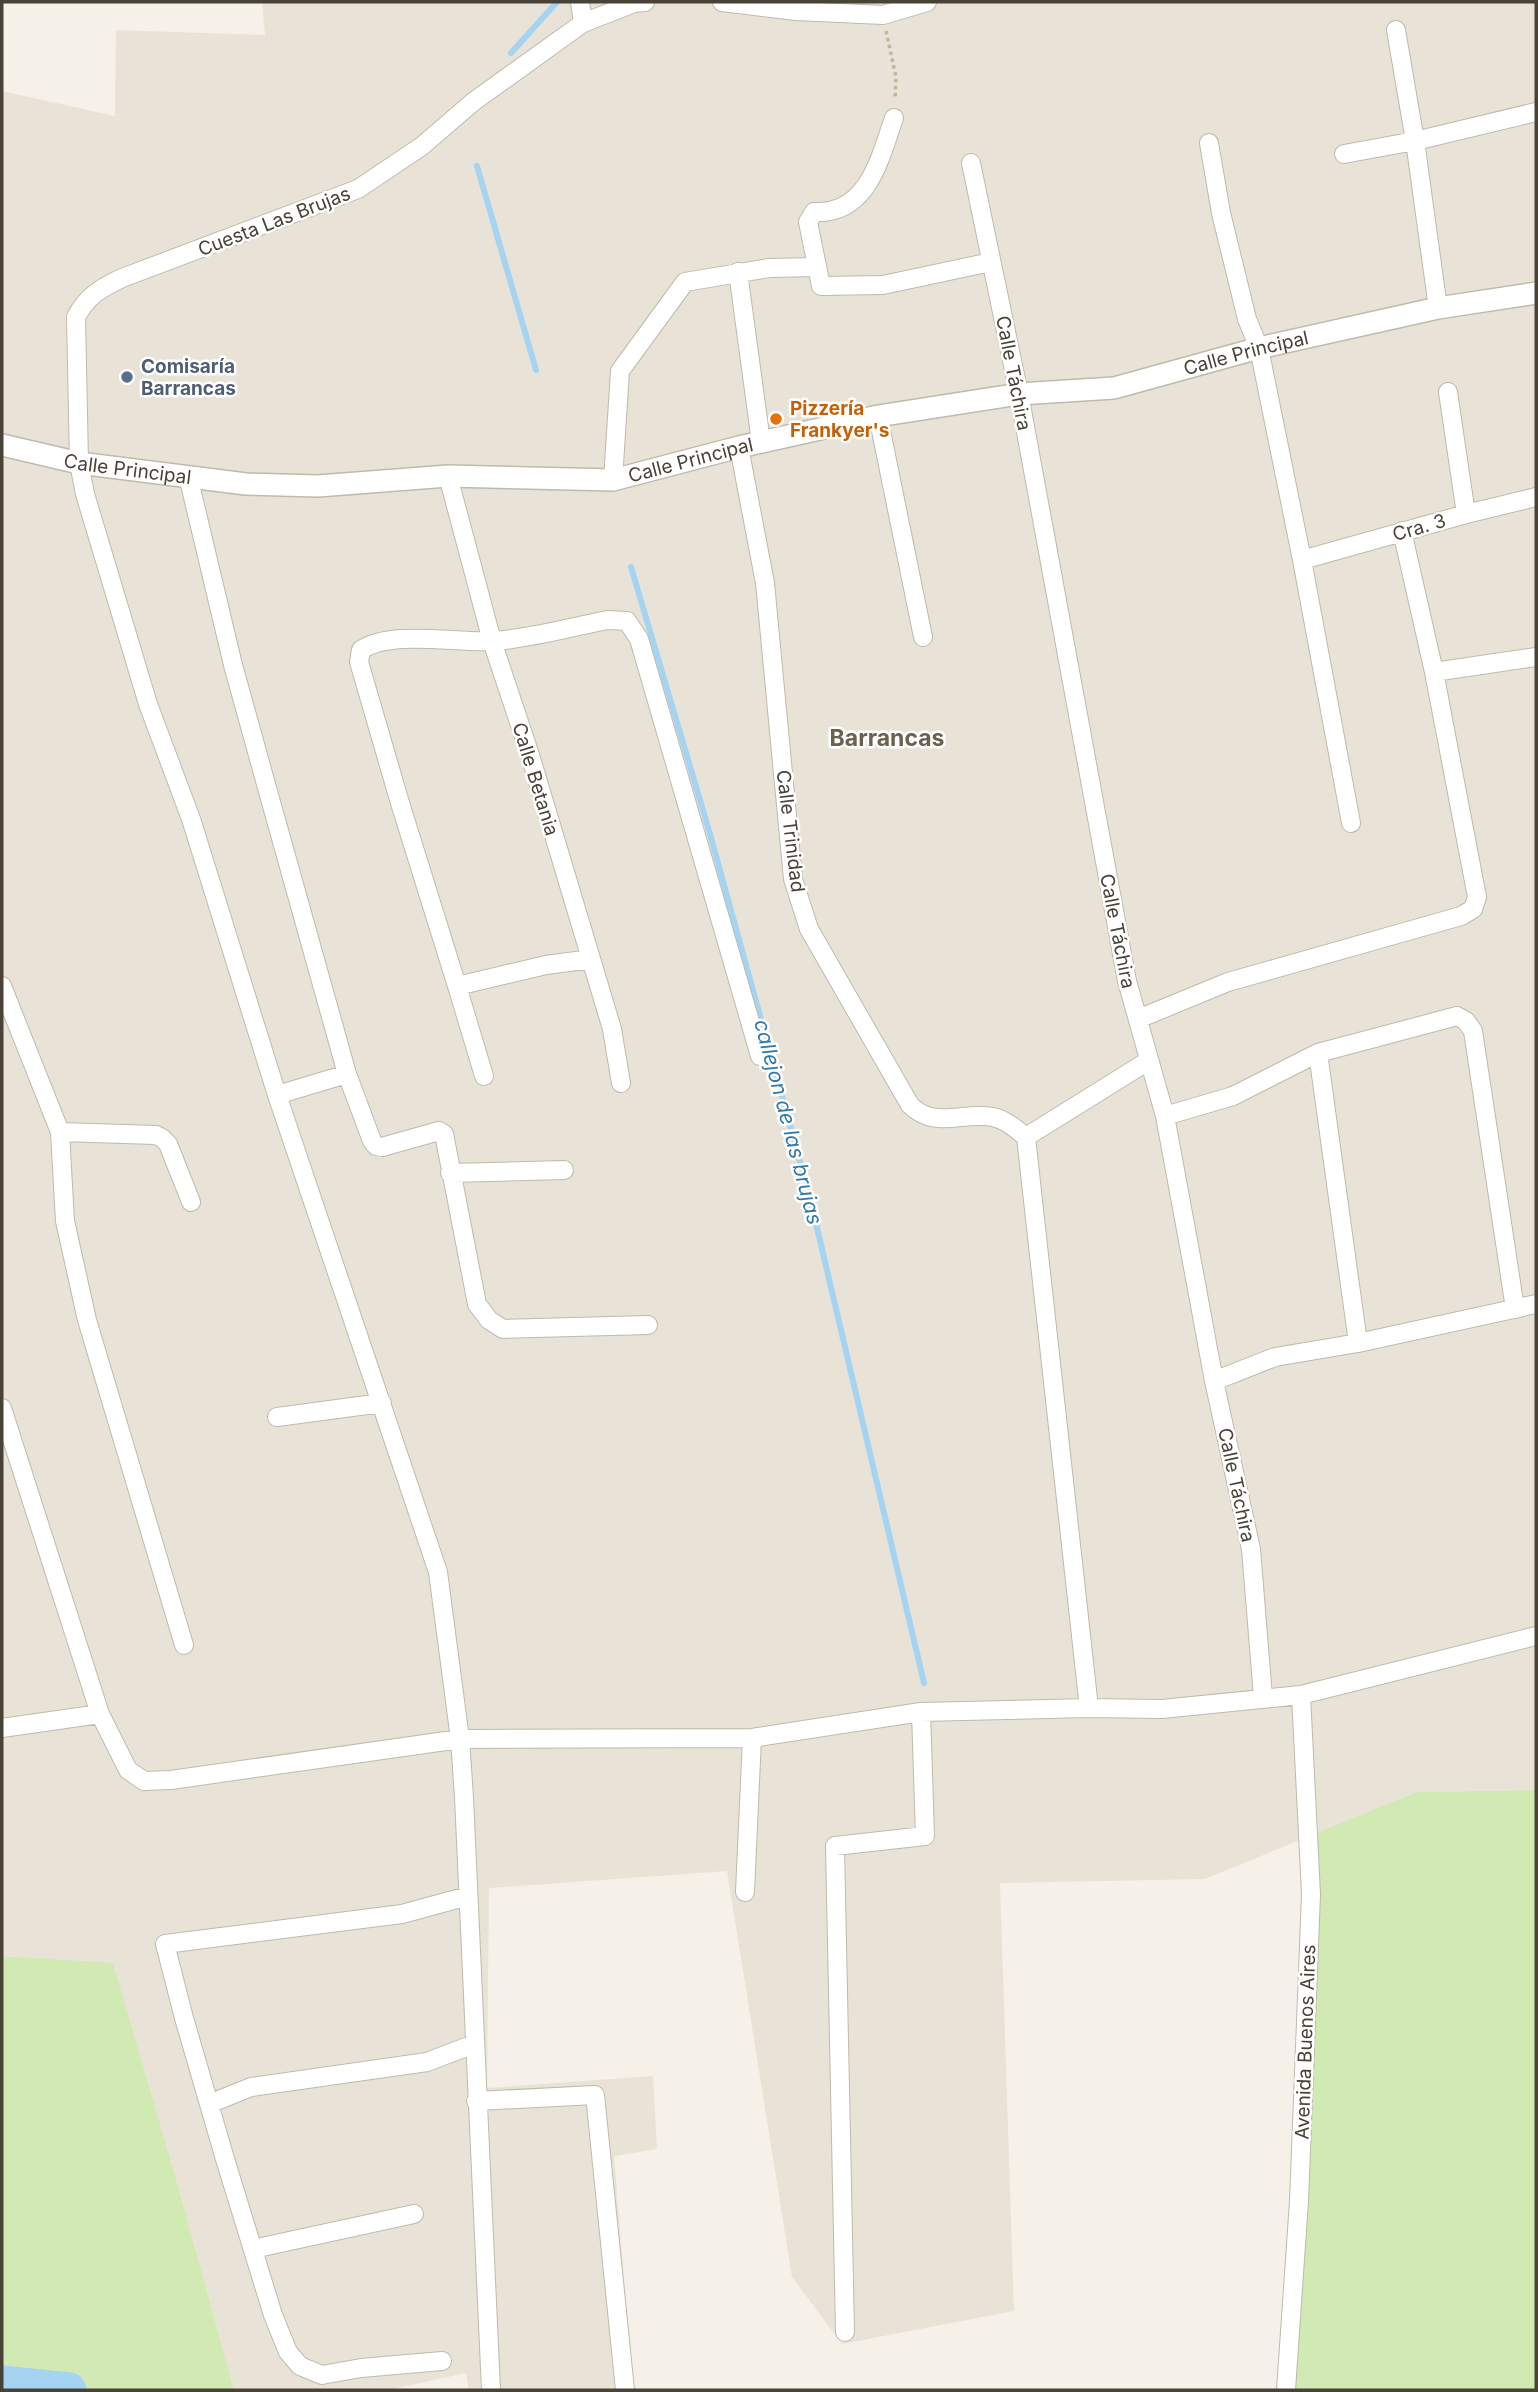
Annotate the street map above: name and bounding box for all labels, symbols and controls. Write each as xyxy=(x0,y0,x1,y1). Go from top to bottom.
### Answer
street label: Cuesta Las Brujas xyxy=(195,182,354,261)
street label: Calle Táchira xyxy=(991,314,1036,432)
street label: Calle Principal xyxy=(1181,326,1311,380)
place label: Comisaría Barrancas xyxy=(141,355,236,400)
marker: Comisaría Barrancas xyxy=(119,369,135,385)
place label: Pizzería Frankyer's xyxy=(790,397,889,442)
marker: Pizzería Frankyer's xyxy=(768,411,784,427)
street label: Calle Principal xyxy=(626,433,755,488)
street label: Calle Principal xyxy=(61,449,193,489)
street label: Cra. 3 xyxy=(1390,509,1448,546)
street label: Calle Betania xyxy=(507,720,564,839)
district label: Barrancas xyxy=(830,724,945,752)
street label: Calle Trinidad xyxy=(772,769,809,894)
street label: Calle Táchira xyxy=(1095,872,1140,990)
water label: callejon de las brujas xyxy=(749,1017,828,1227)
street label: Calle Táchira xyxy=(1213,1426,1260,1544)
street label: Avenida Buenos Aires xyxy=(1291,1944,1320,2140)

